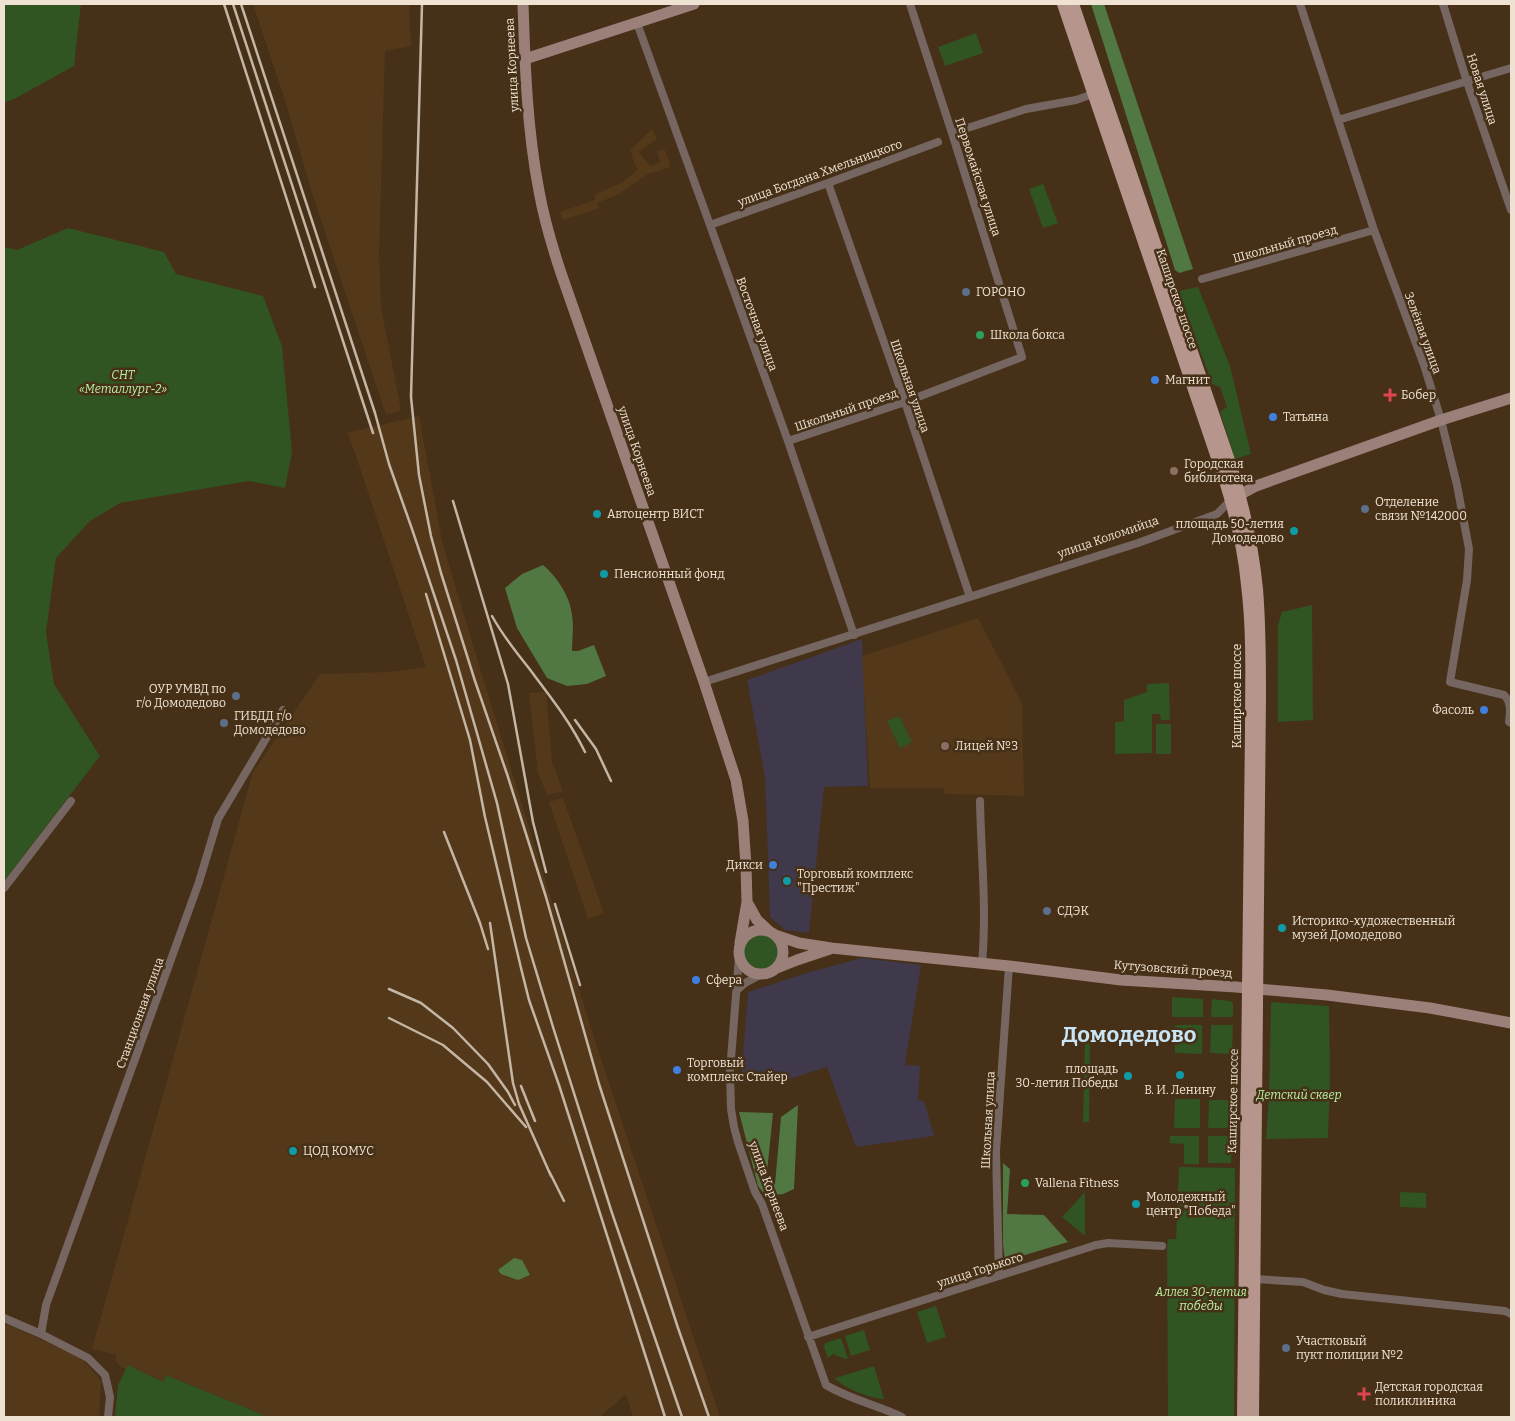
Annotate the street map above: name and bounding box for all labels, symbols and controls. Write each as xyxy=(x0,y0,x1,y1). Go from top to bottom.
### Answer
street label: улица Корнеева xyxy=(503,17,522,113)
street label: Новая улица xyxy=(1464,52,1500,127)
street label: Первомайская улица xyxy=(952,116,1004,238)
street label: улица Богдана Хмельницкого xyxy=(735,137,904,210)
street label: Школьный проезд xyxy=(1231,222,1339,266)
street label: Каширское шоссе xyxy=(1153,247,1201,351)
street label: Восточная улица xyxy=(734,275,781,373)
place label: ГОРОНО xyxy=(976,285,1025,299)
marker: ГОРОНО xyxy=(960,286,972,298)
street label: Зелёная улица xyxy=(1402,290,1444,376)
place label: Школа бокса xyxy=(990,328,1065,342)
marker: Школа бокса xyxy=(974,329,986,341)
street label: Школьная улица xyxy=(887,338,933,435)
park label: СНТ «Металлург-2» xyxy=(79,368,167,396)
place label: Магнит xyxy=(1165,373,1210,387)
marker: Магнит xyxy=(1149,374,1161,386)
street label: Школьный проезд xyxy=(793,386,899,434)
marker: Бобер xyxy=(1383,388,1397,402)
place label: Бобер xyxy=(1401,388,1436,402)
street label: улица Корнеева xyxy=(615,403,659,498)
place label: Татьяна xyxy=(1283,410,1329,424)
marker: Татьяна xyxy=(1267,411,1279,423)
place label: Городская библиотека xyxy=(1184,457,1254,485)
marker: Городская библиотека xyxy=(1168,465,1180,477)
place label: Отделение связи №142000 xyxy=(1375,495,1467,523)
marker: Отделение связи №142000 xyxy=(1359,503,1371,515)
place label: Автоцентр ВИСТ xyxy=(607,507,704,521)
marker: Автоцентр ВИСТ xyxy=(591,508,603,520)
street label: улица Коломийца xyxy=(1055,513,1161,561)
place label: площадь 50-летия Домодедово xyxy=(1176,517,1284,545)
marker: площадь 50-летия Домодедово xyxy=(1288,525,1300,537)
place label: Пенсионный фонд xyxy=(614,567,725,581)
marker: Пенсионный фонд xyxy=(598,568,610,580)
street label: Каширское шоссе xyxy=(1230,644,1244,748)
place label: ОУР УМВД по г/о Домодедово xyxy=(136,682,226,710)
marker: ОУР УМВД по г/о Домодедово xyxy=(230,690,242,702)
place label: Фасоль xyxy=(1432,703,1474,717)
marker: Фасоль xyxy=(1478,704,1490,716)
place label: ГИБДД г/о Домодедово xyxy=(234,709,306,737)
marker: ГИБДД г/о Домодедово xyxy=(218,717,230,729)
place label: Лицей №3 xyxy=(955,739,1018,753)
marker: Лицей №3 xyxy=(939,740,951,752)
place label: Дикси xyxy=(726,858,763,872)
marker: Дикси xyxy=(767,859,779,871)
place label: Торговый комплекс "Престиж" xyxy=(797,867,913,895)
marker: Торговый комплекс "Престиж" xyxy=(781,875,793,887)
place label: СДЭК xyxy=(1057,904,1089,918)
marker: СДЭК xyxy=(1041,905,1053,917)
place label: Историко-художественный музей Домодедово xyxy=(1292,914,1455,942)
marker: Историко-художественный музей Домодедово xyxy=(1276,922,1288,934)
street label: Станционная улица xyxy=(113,955,167,1070)
street label: Кутузовский проезд xyxy=(1113,958,1233,980)
place label: Сфера xyxy=(706,973,743,987)
marker: Сфера xyxy=(690,974,702,986)
district label: Домодедово xyxy=(1062,1021,1197,1048)
street label: Каширское шоссе xyxy=(1225,1049,1241,1153)
place label: Торговый комплекс Стайер xyxy=(687,1056,788,1084)
place label: площадь 30-летия Победы xyxy=(1016,1062,1118,1090)
marker: Торговый комплекс Стайер xyxy=(671,1064,683,1076)
marker: В. И. Ленину xyxy=(1174,1069,1186,1081)
street label: Школьная улица xyxy=(978,1070,998,1169)
marker: площадь 30-летия Победы xyxy=(1122,1070,1134,1082)
place label: В. И. Ленину xyxy=(1144,1083,1217,1097)
park label: Детский сквер xyxy=(1255,1088,1342,1102)
street label: улица Корнеева xyxy=(746,1138,792,1233)
place label: ЦОД КОМУС xyxy=(303,1144,374,1158)
marker: ЦОД КОМУС xyxy=(287,1145,299,1157)
place label: Vallena Fitness xyxy=(1035,1176,1119,1190)
marker: Vallena Fitness xyxy=(1019,1177,1031,1189)
place label: Молодежный центр "Победа" xyxy=(1146,1190,1236,1218)
marker: Молодежный центр "Победа" xyxy=(1130,1198,1142,1210)
street label: улица Горького xyxy=(934,1250,1025,1291)
park label: Аллея 30-летия победы xyxy=(1154,1285,1247,1313)
place label: Участковый пукт полиции №2 xyxy=(1296,1334,1403,1362)
marker: Участковый пукт полиции №2 xyxy=(1280,1342,1292,1354)
place label: Детская городская поликлиника xyxy=(1375,1380,1483,1408)
marker: Детская городская поликлиника xyxy=(1357,1387,1371,1401)

